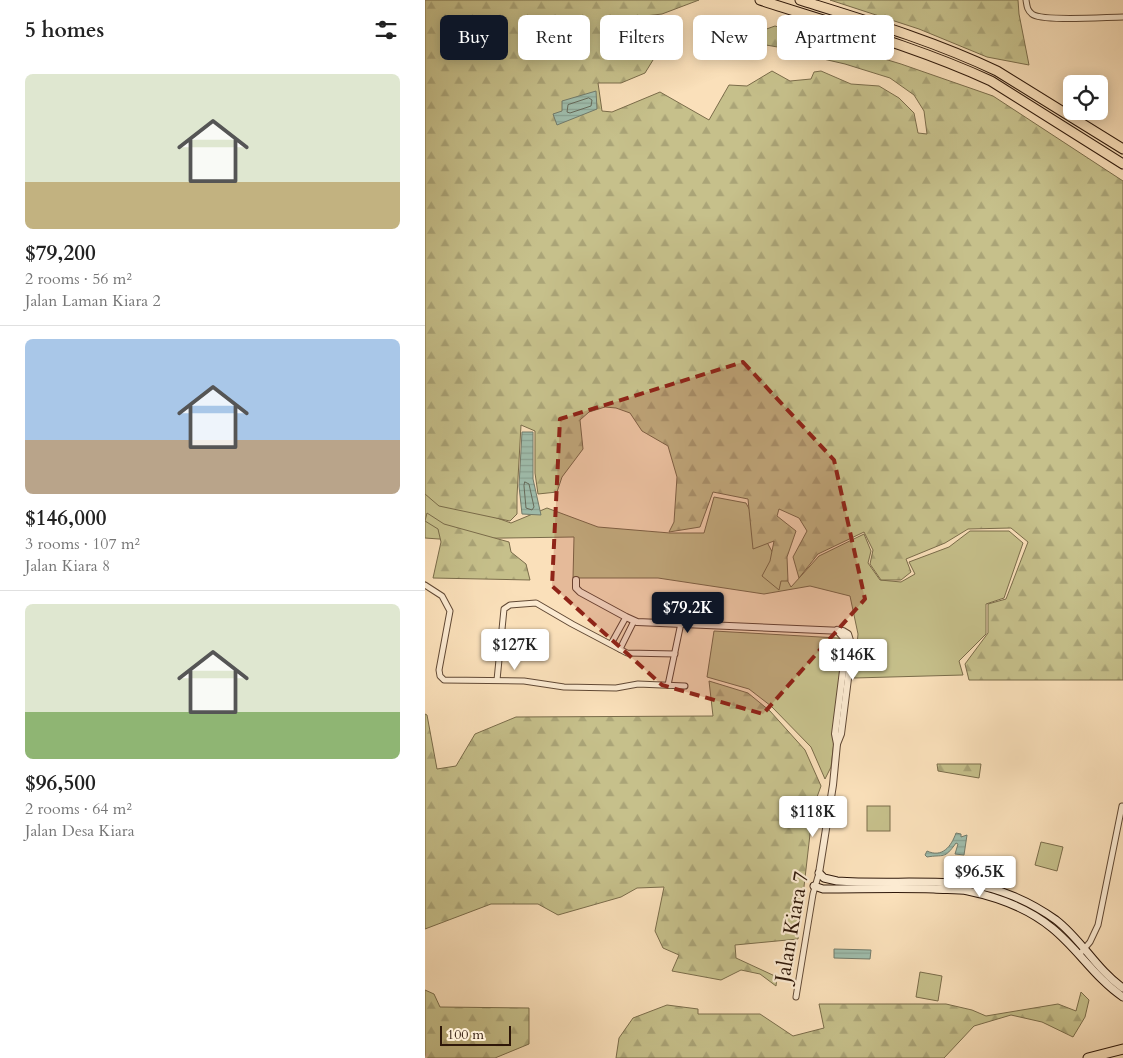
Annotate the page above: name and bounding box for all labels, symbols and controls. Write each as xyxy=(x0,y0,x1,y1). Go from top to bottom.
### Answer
chip: Buy xyxy=(440,15,508,60)
chip: Rent xyxy=(518,15,590,60)
chip: Filters xyxy=(600,15,683,60)
chip: New xyxy=(693,15,767,60)
chip: Apartment xyxy=(777,15,894,60)
text: 5 homes xyxy=(25,16,104,45)
icon: filters xyxy=(372,16,400,44)
map controls xyxy=(1063,75,1108,120)
button: locate xyxy=(1063,75,1108,120)
icon: home xyxy=(168,106,258,196)
text: $79,200 xyxy=(25,239,96,268)
text: 2 rooms · 56 m² xyxy=(25,268,132,290)
text: Jalan Laman Kiara 2 xyxy=(25,290,161,312)
icon: home xyxy=(168,372,258,462)
text: $146,000 xyxy=(25,504,106,533)
text: 3 rooms · 107 m² xyxy=(25,533,140,555)
text: Jalan Kiara 8 xyxy=(25,555,110,577)
pin: $79.2K xyxy=(647,592,729,634)
text: $79.2K xyxy=(663,597,713,619)
pin: $127K xyxy=(480,628,550,671)
text: $127K xyxy=(492,634,538,656)
icon: home xyxy=(168,637,258,727)
pin: $146K xyxy=(818,638,888,681)
text: $146K xyxy=(830,644,876,666)
text: $96,500 xyxy=(25,769,96,798)
pin: $118K xyxy=(778,796,848,838)
text: 2 rooms · 64 m² xyxy=(25,798,132,820)
text: $118K xyxy=(790,801,836,823)
text: Jalan Desa Kiara xyxy=(25,820,135,842)
pin: $96.5K xyxy=(939,856,1021,898)
text: $96.5K xyxy=(955,861,1005,883)
street label: Jalan Kiara 7 xyxy=(767,869,816,988)
scale bar xyxy=(440,1023,511,1046)
text: 100 m xyxy=(447,1025,484,1044)

